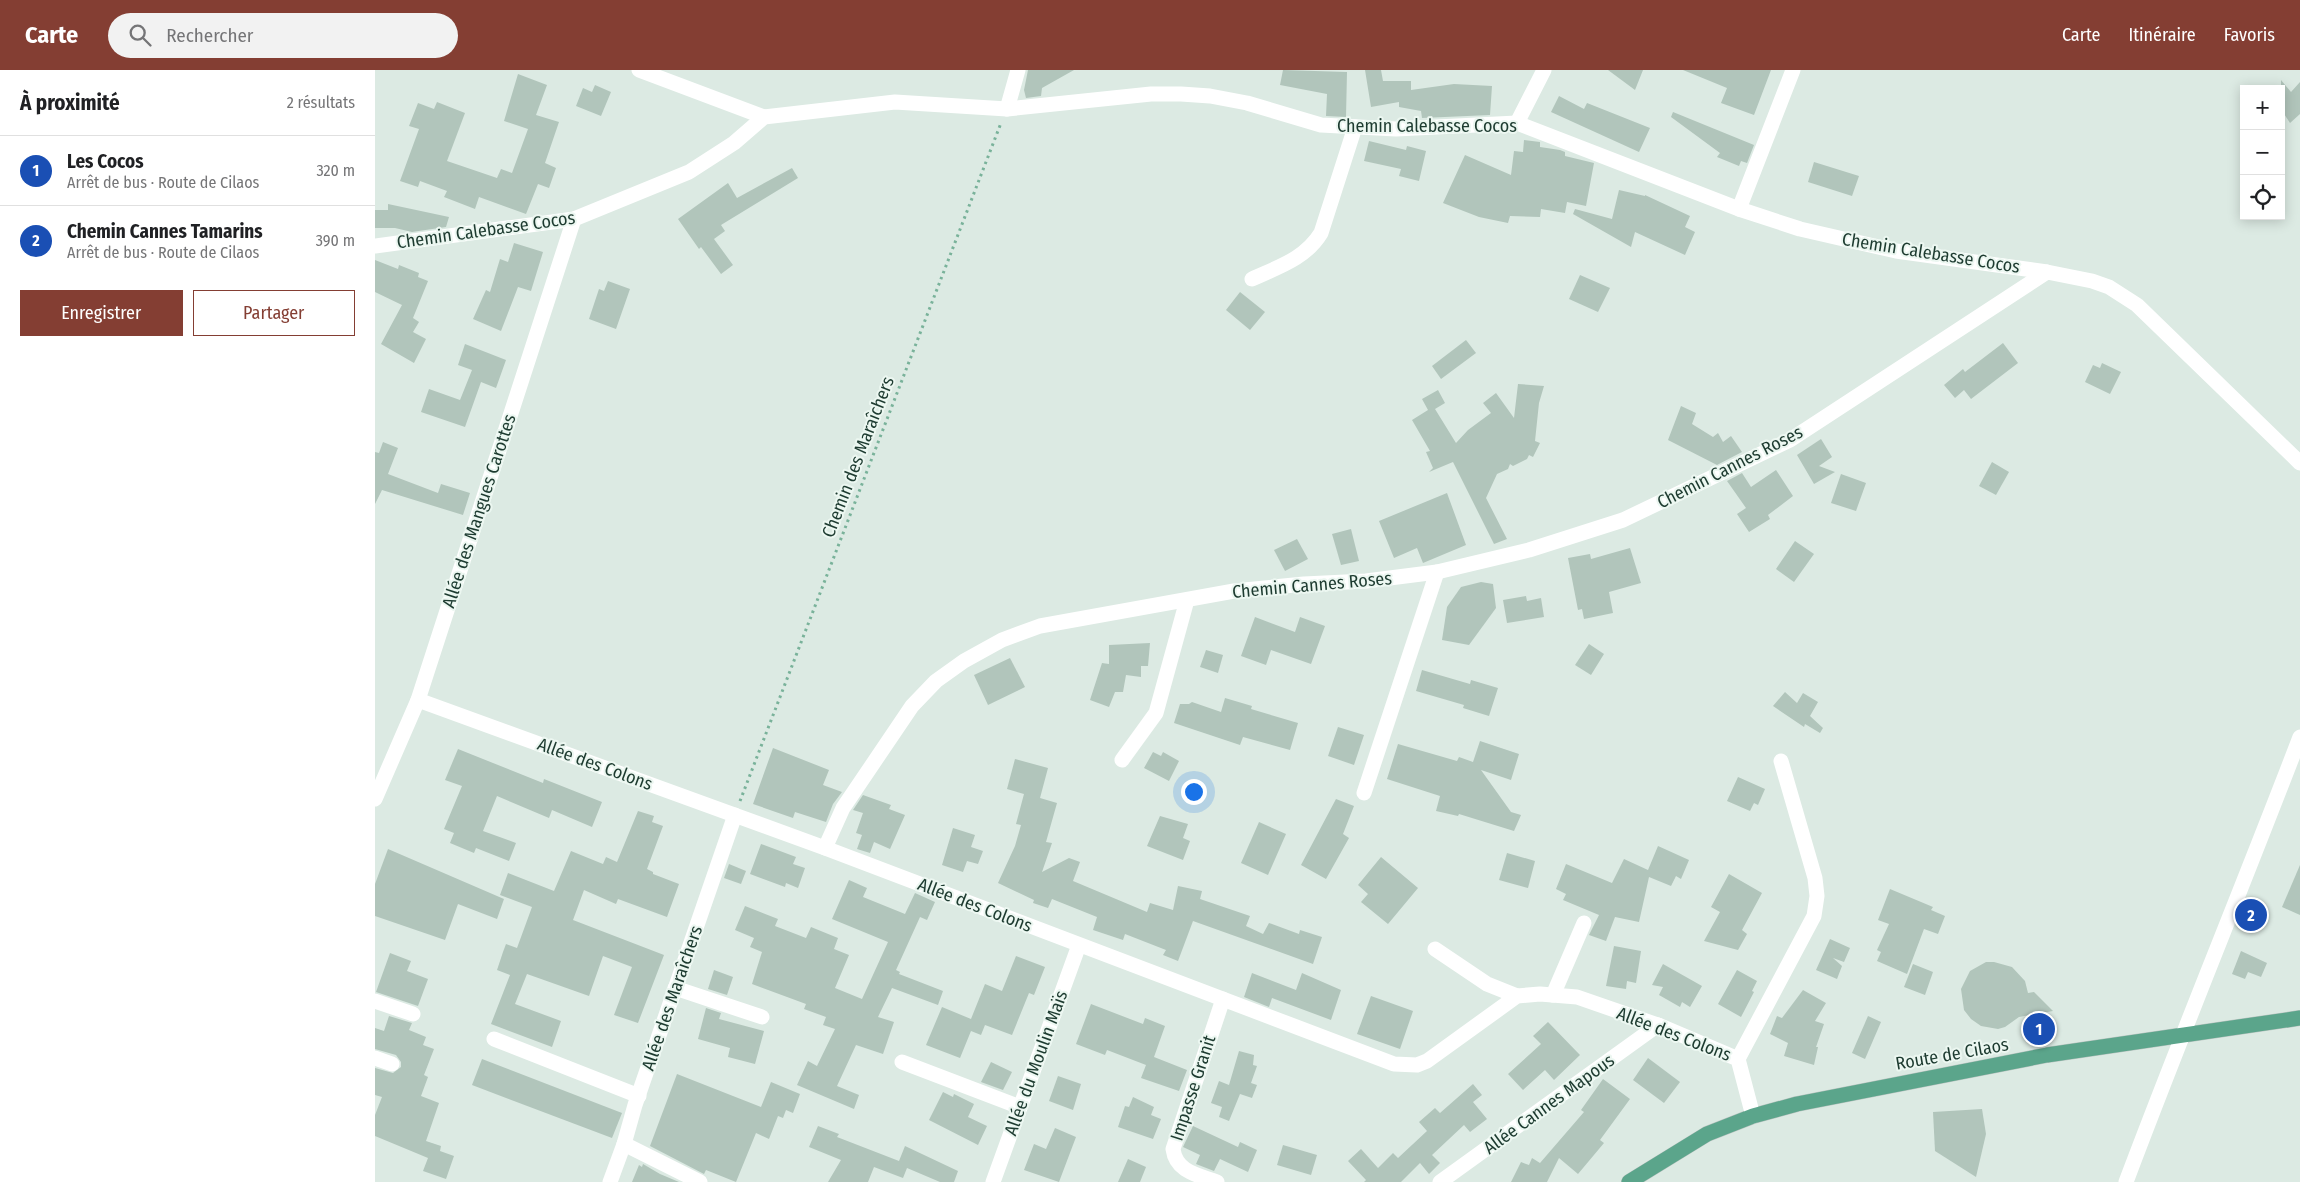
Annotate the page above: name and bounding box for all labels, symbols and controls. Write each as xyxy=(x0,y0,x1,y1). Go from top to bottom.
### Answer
search box xyxy=(108,13,458,58)
text: Carte xyxy=(25,21,78,49)
icon: search xyxy=(126,21,154,49)
text: Rechercher xyxy=(166,24,253,47)
text: Carte xyxy=(2062,24,2100,46)
text: Itinéraire xyxy=(2128,24,2196,46)
text: Favoris xyxy=(2224,24,2275,46)
map controls xyxy=(2240,85,2285,220)
button: + xyxy=(2240,85,2285,130)
text: À proximité xyxy=(20,90,120,116)
text: 2 résultats xyxy=(287,93,355,112)
street label: Chemin Calebasse Cocos xyxy=(1337,115,1517,137)
button: − xyxy=(2240,130,2285,175)
text: Les Cocos xyxy=(67,150,143,173)
text: 1 xyxy=(33,161,39,180)
text: 320 m xyxy=(316,161,355,180)
text: Arrêt de bus · Route de Cilaos xyxy=(67,173,259,192)
button: locate xyxy=(2240,175,2285,220)
street label: Chemin Calebasse Cocos xyxy=(395,207,577,253)
text: Chemin Cannes Tamarins xyxy=(67,220,263,243)
street label: Chemin Calebasse Cocos xyxy=(1840,228,2022,278)
text: 2 xyxy=(32,231,40,250)
text: 390 m xyxy=(316,231,355,250)
text: Arrêt de bus · Route de Cilaos xyxy=(67,243,259,262)
button: Enregistrer xyxy=(20,290,183,336)
button: Partager xyxy=(193,290,355,336)
street label: Chemin des Maraîchers xyxy=(817,373,899,540)
street label: Allée des Mangues Carottes xyxy=(437,411,521,610)
street label: Chemin Cannes Roses xyxy=(1654,421,1807,513)
street label: Chemin Cannes Roses xyxy=(1231,567,1393,603)
street label: Allée des Colons xyxy=(534,733,656,795)
your location xyxy=(1181,779,1207,805)
street label: Allée des Colons xyxy=(915,873,1036,937)
pin: 2 xyxy=(2235,896,2267,934)
street label: Allée des Maraîchers xyxy=(637,922,707,1073)
street label: Allée du Moulin Maïs xyxy=(1000,987,1073,1139)
street label: Allée des Colons xyxy=(1614,1002,1735,1066)
pin: 1 xyxy=(2023,1010,2055,1048)
street label: Impasse Granit xyxy=(1166,1032,1220,1144)
street label: Route de Cilaos xyxy=(1894,1033,2010,1075)
street label: Allée Cannes Mapous xyxy=(1479,1049,1619,1159)

